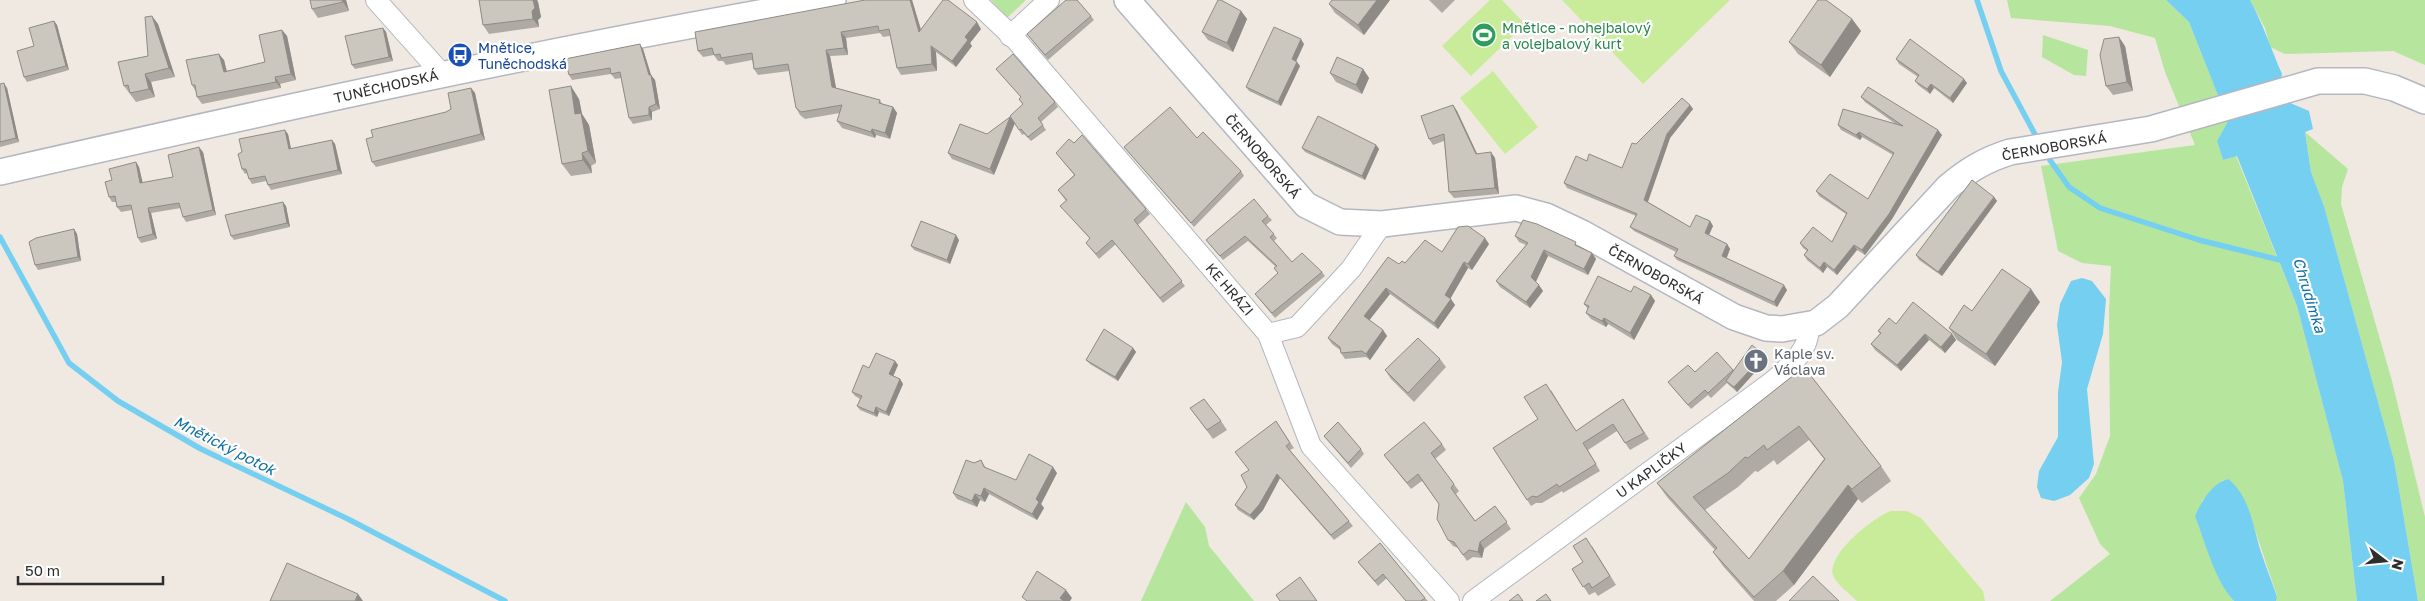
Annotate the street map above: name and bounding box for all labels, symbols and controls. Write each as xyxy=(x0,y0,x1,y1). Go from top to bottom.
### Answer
place label: Mnětice - nohejbalový a volejbalový kurt xyxy=(1502,19,1651,52)
sports icon: Mnětice - nohejbalový a volejbalový kurt xyxy=(1471,22,1497,48)
place label: Mnětice, Tuněchodská xyxy=(478,39,567,72)
bus stop icon: Mnětice, Tuněchodská xyxy=(447,42,473,68)
street label: TUNĚCHODSKÁ xyxy=(332,66,440,106)
street label: ČERNOBORSKÁ xyxy=(1222,110,1305,202)
street label: ČERNOBORSKÁ xyxy=(2000,128,2108,164)
street label: ČERNOBORSKÁ xyxy=(1605,241,1707,307)
water label: Chrudimka xyxy=(2290,255,2330,335)
street label: KE HRÁZI xyxy=(1203,259,1257,319)
place label: Kaple sv. Václava xyxy=(1774,345,1835,378)
church icon: Kaple sv. Václava xyxy=(1743,348,1769,374)
water label: Mnětický potok xyxy=(171,412,280,480)
street label: U KAPLIČKY xyxy=(1612,439,1690,501)
north arrow xyxy=(2360,536,2410,586)
scale bar xyxy=(18,554,162,586)
text: N xyxy=(2388,557,2408,572)
text: 50 m xyxy=(25,561,60,579)

